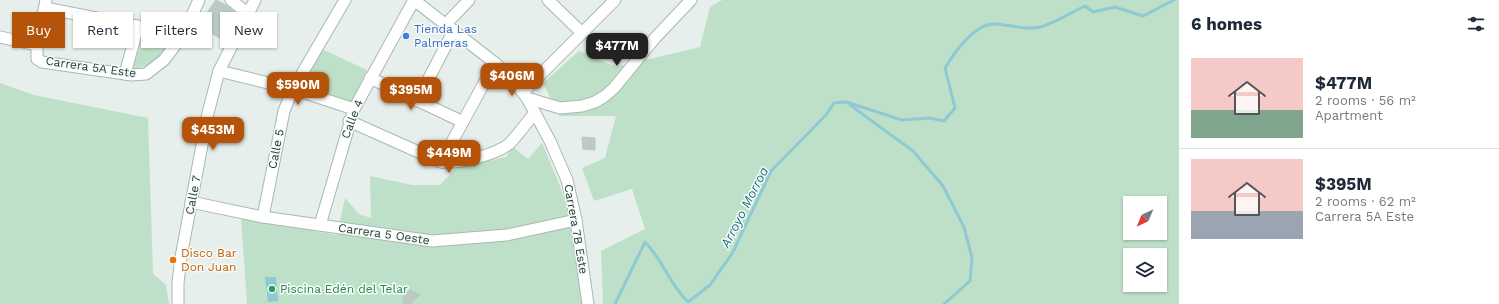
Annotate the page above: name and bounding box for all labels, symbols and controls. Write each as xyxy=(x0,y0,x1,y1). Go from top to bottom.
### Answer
chip: Buy xyxy=(12,12,65,48)
chip: Rent xyxy=(73,12,133,48)
chip: Filters xyxy=(141,12,212,48)
chip: New xyxy=(220,12,277,48)
icon: filters xyxy=(1465,13,1487,35)
text: 6 homes xyxy=(1191,14,1262,34)
place label: Tienda Las Palmeras xyxy=(414,22,477,50)
marker: Tienda Las Palmeras xyxy=(401,31,411,41)
pin: $477M xyxy=(589,33,645,67)
text: $477M xyxy=(595,38,639,53)
street label: Carrera 5A Este xyxy=(45,54,137,80)
pin: $406M xyxy=(484,63,540,97)
text: $406M xyxy=(490,68,534,83)
pin: $590M xyxy=(270,72,326,106)
text: $477M xyxy=(1315,73,1372,93)
icon: home xyxy=(1223,74,1271,122)
text: $590M xyxy=(276,77,320,92)
pin: $395M xyxy=(383,77,439,111)
text: $395M xyxy=(389,82,433,97)
text: 2 rooms · 56 m² xyxy=(1315,93,1416,108)
street label: Calle 4 xyxy=(338,97,366,141)
text: Apartment xyxy=(1315,108,1383,123)
pin: $453M xyxy=(185,117,241,151)
text: $453M xyxy=(191,122,235,137)
street label: Calle 5 xyxy=(265,128,287,170)
pin: $449M xyxy=(421,140,477,174)
text: $449M xyxy=(427,145,471,160)
water label: Arroyo Morroa xyxy=(717,164,771,251)
street label: Calle 7 xyxy=(182,174,204,216)
text: $395M xyxy=(1315,174,1372,194)
icon: home xyxy=(1223,175,1271,223)
street label: Carrera 7B Este xyxy=(561,183,591,275)
text: 2 rooms · 62 m² xyxy=(1315,194,1416,209)
north arrow xyxy=(1123,196,1167,240)
map controls xyxy=(1123,196,1167,292)
text: Carrera 5A Este xyxy=(1315,209,1414,224)
street label: Carrera 5 Oeste xyxy=(337,221,431,247)
place label: Disco Bar Don Juan xyxy=(181,246,237,274)
button: layers xyxy=(1123,248,1167,292)
marker: Disco Bar Don Juan xyxy=(168,255,178,265)
place label: Piscina Edén del Telar xyxy=(280,282,408,296)
marker: Piscina Edén del Telar xyxy=(267,284,277,294)

